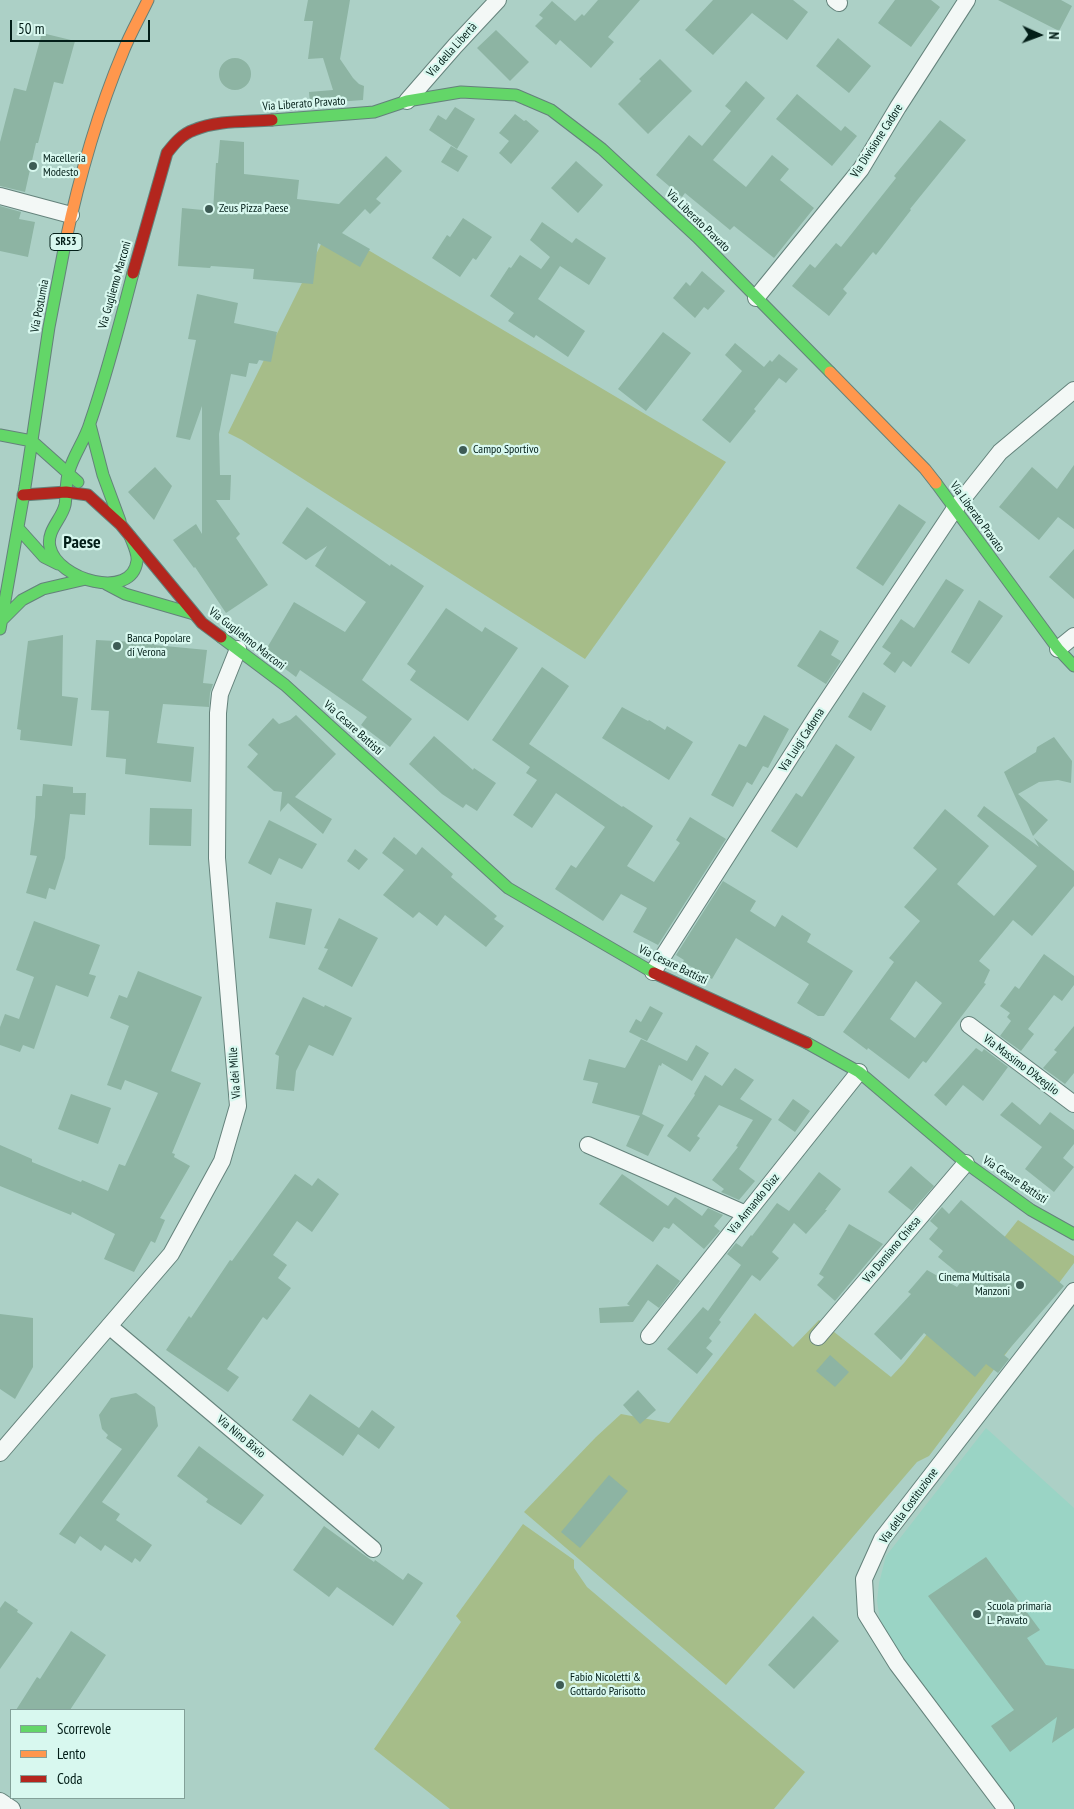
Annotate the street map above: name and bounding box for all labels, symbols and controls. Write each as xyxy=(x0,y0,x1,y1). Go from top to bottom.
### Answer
scale bar xyxy=(12,10,152,42)
north arrow xyxy=(1014,10,1064,60)
text: 50 m xyxy=(18,19,44,38)
street label: Via della Libertà xyxy=(424,20,480,80)
text: N xyxy=(1045,31,1063,40)
street label: Via Liberato Pravato xyxy=(262,94,346,114)
street label: Via Divisione Cadore xyxy=(848,101,906,181)
place label: Macelleria Modesto xyxy=(43,152,86,180)
marker: Macelleria Modesto xyxy=(27,160,39,172)
street label: Via Liberato Pravato xyxy=(663,187,733,255)
place label: Zeus Pizza Paese xyxy=(219,202,288,216)
marker: Zeus Pizza Paese xyxy=(203,203,215,215)
road number: SR53 xyxy=(50,233,82,250)
street label: Via Gugliemo Marconi xyxy=(96,239,134,331)
street label: Via Postumia xyxy=(28,278,52,334)
place label: Campo Sportivo xyxy=(473,443,539,457)
marker: Campo Sportivo xyxy=(457,444,469,456)
street label: Via Liberato Pravato xyxy=(947,479,1007,555)
district label: Paese xyxy=(63,532,101,554)
street label: Via Guglielmo Marconi xyxy=(206,605,288,673)
place label: Banca Popolare di Verona xyxy=(127,632,191,660)
marker: Banca Popolare di Verona xyxy=(111,640,123,652)
street label: Via Cesare Battisti xyxy=(320,698,386,758)
street label: Via Luigi Cadorna xyxy=(776,706,828,774)
street label: Via Cesare Battisti xyxy=(636,942,710,988)
street label: Via Massimo D'Azeglio xyxy=(980,1032,1062,1098)
street label: Via dei Mille xyxy=(226,1047,244,1099)
street label: Via Cesare Battisti xyxy=(980,1153,1050,1207)
street label: Via Armando Diaz xyxy=(725,1171,783,1237)
street label: Via Damiano Chiesa xyxy=(860,1214,924,1286)
place label: Cinema Multisala Manzoni xyxy=(939,1271,1010,1299)
marker: Cinema Multisala Manzoni xyxy=(1014,1279,1026,1291)
street label: Via Nino Bixio xyxy=(214,1413,268,1461)
street label: Via della Costituzione xyxy=(877,1465,941,1547)
place label: Scuola primaria L. Pravato xyxy=(987,1600,1051,1628)
marker: Scuola primaria L. Pravato xyxy=(971,1608,983,1620)
place label: Fabio Nicoletti & Gottardo Parisotto xyxy=(570,1671,645,1699)
marker: Fabio Nicoletti & Gottardo Parisotto xyxy=(554,1679,566,1691)
legend xyxy=(10,1709,185,1799)
text: Scorrevole xyxy=(57,1719,111,1738)
text: Lento xyxy=(57,1744,86,1763)
text: Coda xyxy=(57,1769,82,1788)

